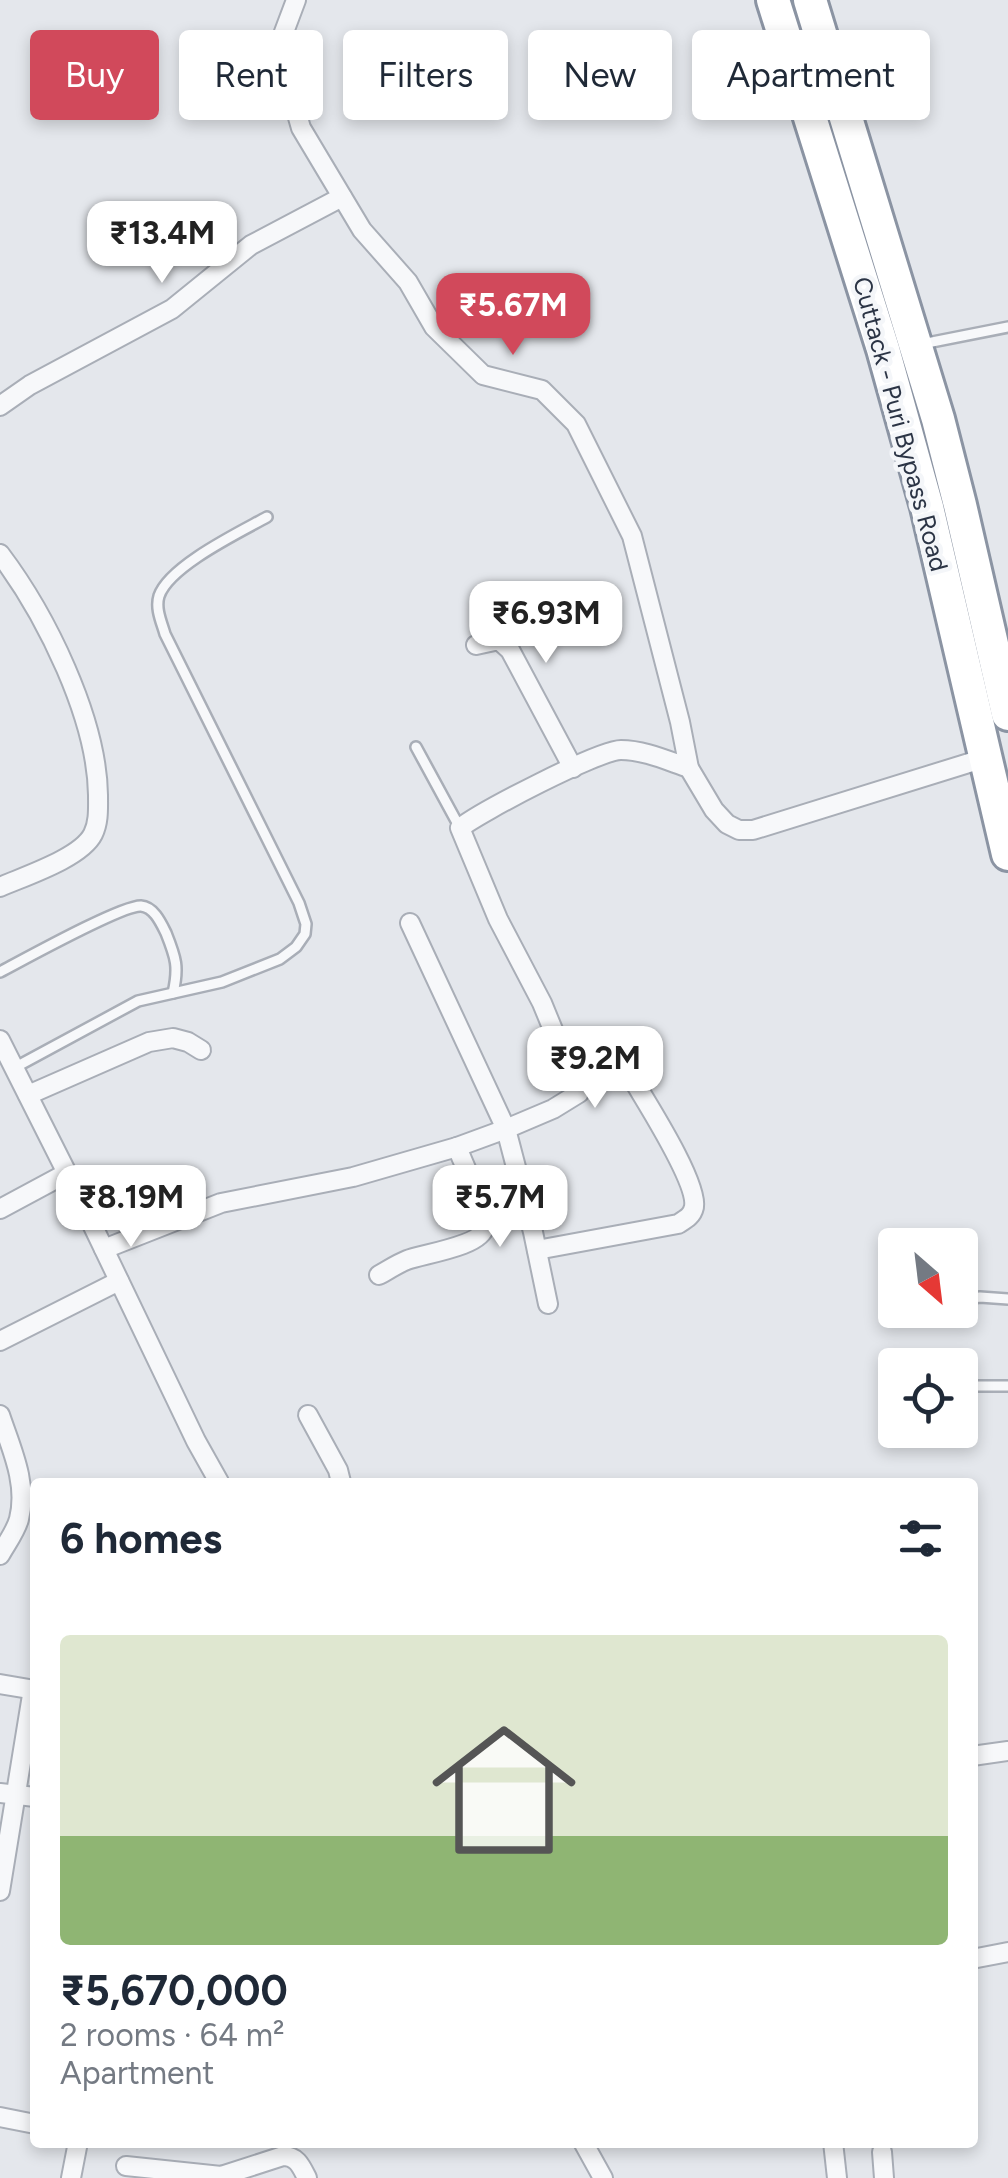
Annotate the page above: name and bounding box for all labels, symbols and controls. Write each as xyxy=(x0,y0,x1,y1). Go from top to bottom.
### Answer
chip: Buy xyxy=(30,30,159,120)
chip: Rent xyxy=(179,30,323,120)
chip: Filters xyxy=(343,30,508,120)
chip: New xyxy=(528,30,672,120)
chip: Apartment xyxy=(692,30,930,120)
pin: ₹13.4M xyxy=(81,201,243,286)
text: ₹13.4M xyxy=(109,214,215,252)
pin: ₹5.67M xyxy=(432,273,594,358)
street label: Cuttack - Puri Bypass Road xyxy=(847,273,955,575)
text: ₹5.67M xyxy=(458,286,568,324)
pin: ₹6.93M xyxy=(465,581,627,666)
text: ₹6.93M xyxy=(491,594,601,632)
pin: ₹9.2M xyxy=(525,1026,665,1111)
text: ₹9.2M xyxy=(549,1039,641,1077)
pin: ₹8.19M xyxy=(50,1165,212,1250)
pin: ₹5.7M xyxy=(430,1165,570,1250)
text: ₹8.19M xyxy=(78,1178,184,1216)
text: ₹5.7M xyxy=(455,1178,545,1216)
north arrow xyxy=(878,1228,978,1328)
map controls xyxy=(878,1228,978,1448)
button: locate xyxy=(878,1348,978,1448)
icon: filters xyxy=(893,1511,948,1566)
text: 6 homes xyxy=(60,1513,222,1564)
icon: home xyxy=(414,1700,594,1880)
text: ₹5,670,000 xyxy=(60,1965,288,2016)
text: 2 rooms · 64 m² xyxy=(60,2016,284,2054)
text: Apartment xyxy=(60,2054,214,2092)

